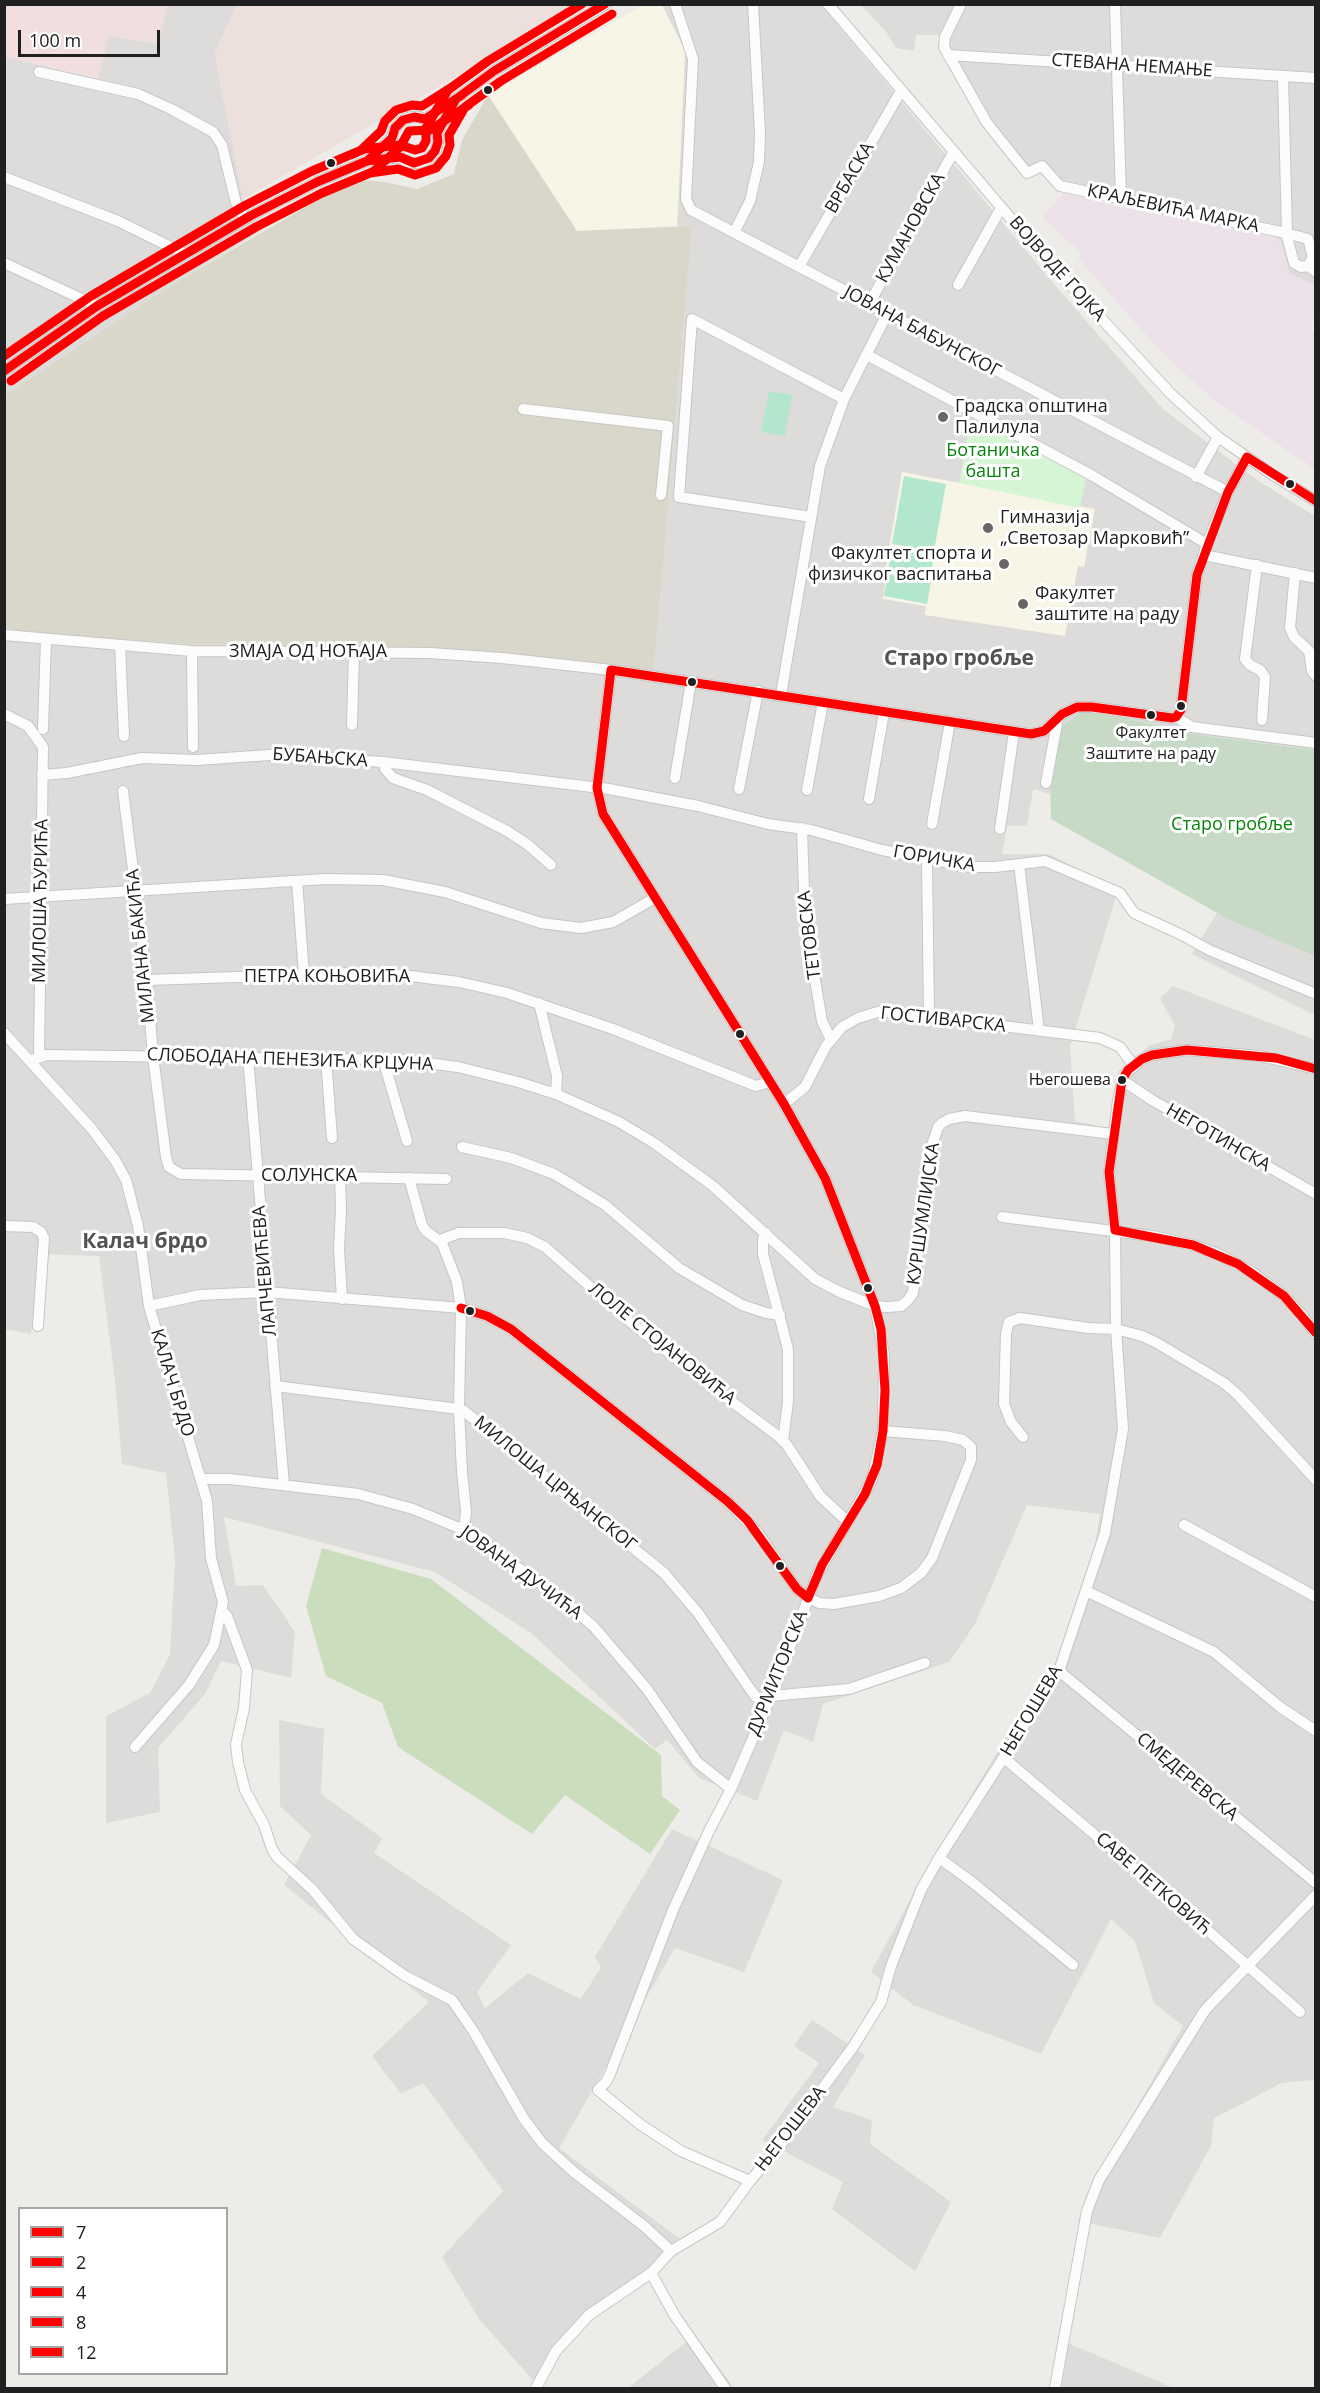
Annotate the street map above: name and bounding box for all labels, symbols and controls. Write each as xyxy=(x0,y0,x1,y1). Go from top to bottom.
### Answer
scale bar xyxy=(21,18,164,56)
text: 100 m xyxy=(29,28,81,52)
street label: СТЕВАНА НЕМАЊЕ xyxy=(1051,50,1213,82)
unlabelled marker xyxy=(482,84,494,96)
street label: ВРБАСКА xyxy=(821,139,879,217)
unlabelled marker xyxy=(325,157,337,169)
street label: КУМАНОВСКА xyxy=(872,169,950,287)
street label: КРАЉЕВИЋА МАРКА xyxy=(1085,180,1261,238)
street label: ВОЈВОДЕ ГОЈКА xyxy=(1004,212,1110,326)
street label: ЈОВАНА БАБУНСКОГ xyxy=(840,281,1004,383)
place label: Градска општина Палилула xyxy=(955,396,1108,438)
marker: Градска општина Палилула xyxy=(936,410,950,424)
park label: Ботаничка башта xyxy=(946,440,1040,482)
unlabelled marker xyxy=(1284,478,1296,490)
place label: Гимназија „Светозар Марковић” xyxy=(1000,507,1189,550)
marker: Гимназија „Светозар Марковић” xyxy=(981,521,995,535)
place label: Факултет спорта и физичког васпитања xyxy=(808,543,992,586)
marker: Факултет спорта и физичког васпитања xyxy=(997,557,1011,571)
place label: Факултет заштите на раду xyxy=(1035,583,1179,626)
marker: Факултет заштите на раду xyxy=(1016,597,1030,611)
street label: ЗМАЈА ОД НОЋАЈА xyxy=(229,641,387,663)
district label: Старо гробље xyxy=(884,646,1034,672)
unlabelled marker xyxy=(686,676,698,688)
unlabelled marker xyxy=(1175,700,1187,712)
marker: Факултет Заштите на раду xyxy=(1145,709,1157,721)
place label: Факултет Заштите на раду xyxy=(1086,723,1216,761)
street label: БУБАЊСКА xyxy=(272,744,368,772)
park label: Старо гробље xyxy=(1171,814,1293,836)
street label: МИЛОША ЂУРИЋА xyxy=(29,819,53,983)
street label: ГОРИЧКА xyxy=(891,841,977,877)
street label: МИЛАНА БАКИЋА xyxy=(122,868,160,1024)
street label: ТЕТОВСКА xyxy=(794,889,826,981)
street label: ПЕТРА КОЊОВИЋА xyxy=(244,966,410,988)
street label: ГОСТИВАРСКА xyxy=(879,1003,1007,1037)
unlabelled marker xyxy=(734,1028,746,1040)
street label: СЛОБОДАНА ПЕНЕЗИЋА КРЦУНА xyxy=(146,1044,434,1076)
place label: Његошева xyxy=(1029,1070,1111,1090)
marker: Његошева xyxy=(1116,1074,1128,1086)
street label: НЕГОТИНСКА xyxy=(1162,1099,1274,1177)
street label: КУРШУМЛИЈСКА xyxy=(903,1141,945,1287)
street label: СОЛУНСКА xyxy=(261,1165,357,1187)
street label: ЛАПЧЕВИЋЕВА xyxy=(249,1205,281,1337)
district label: Калач брдо xyxy=(82,1229,208,1255)
street label: ЛОЛЕ СТОЈАНОВИЋА xyxy=(584,1278,740,1410)
unlabelled marker xyxy=(862,1282,874,1294)
unlabelled marker xyxy=(464,1305,476,1317)
street label: КАЛАЧ БРДО xyxy=(145,1326,199,1440)
street label: МИЛОША ЦРЊАНСКОГ xyxy=(469,1412,641,1556)
street label: ЈОВАНА ДУЧИЋА xyxy=(456,1522,586,1624)
unlabelled marker xyxy=(774,1560,786,1572)
street label: ДУРМИТОРСКА xyxy=(743,1607,813,1739)
street label: ЊЕГОШЕВА xyxy=(996,1662,1068,1760)
street label: СМЕДЕРЕВСКА xyxy=(1132,1728,1242,1826)
street label: САВЕ ПЕТКОВИЋ xyxy=(1091,1828,1215,1940)
street label: ЊЕГОШЕВА xyxy=(751,2082,831,2176)
legend xyxy=(18,2207,228,2375)
text: 7 xyxy=(76,2220,86,2244)
text: 2 xyxy=(76,2250,86,2274)
text: 4 xyxy=(76,2280,86,2304)
text: 8 xyxy=(76,2310,86,2334)
text: 12 xyxy=(76,2340,97,2364)

